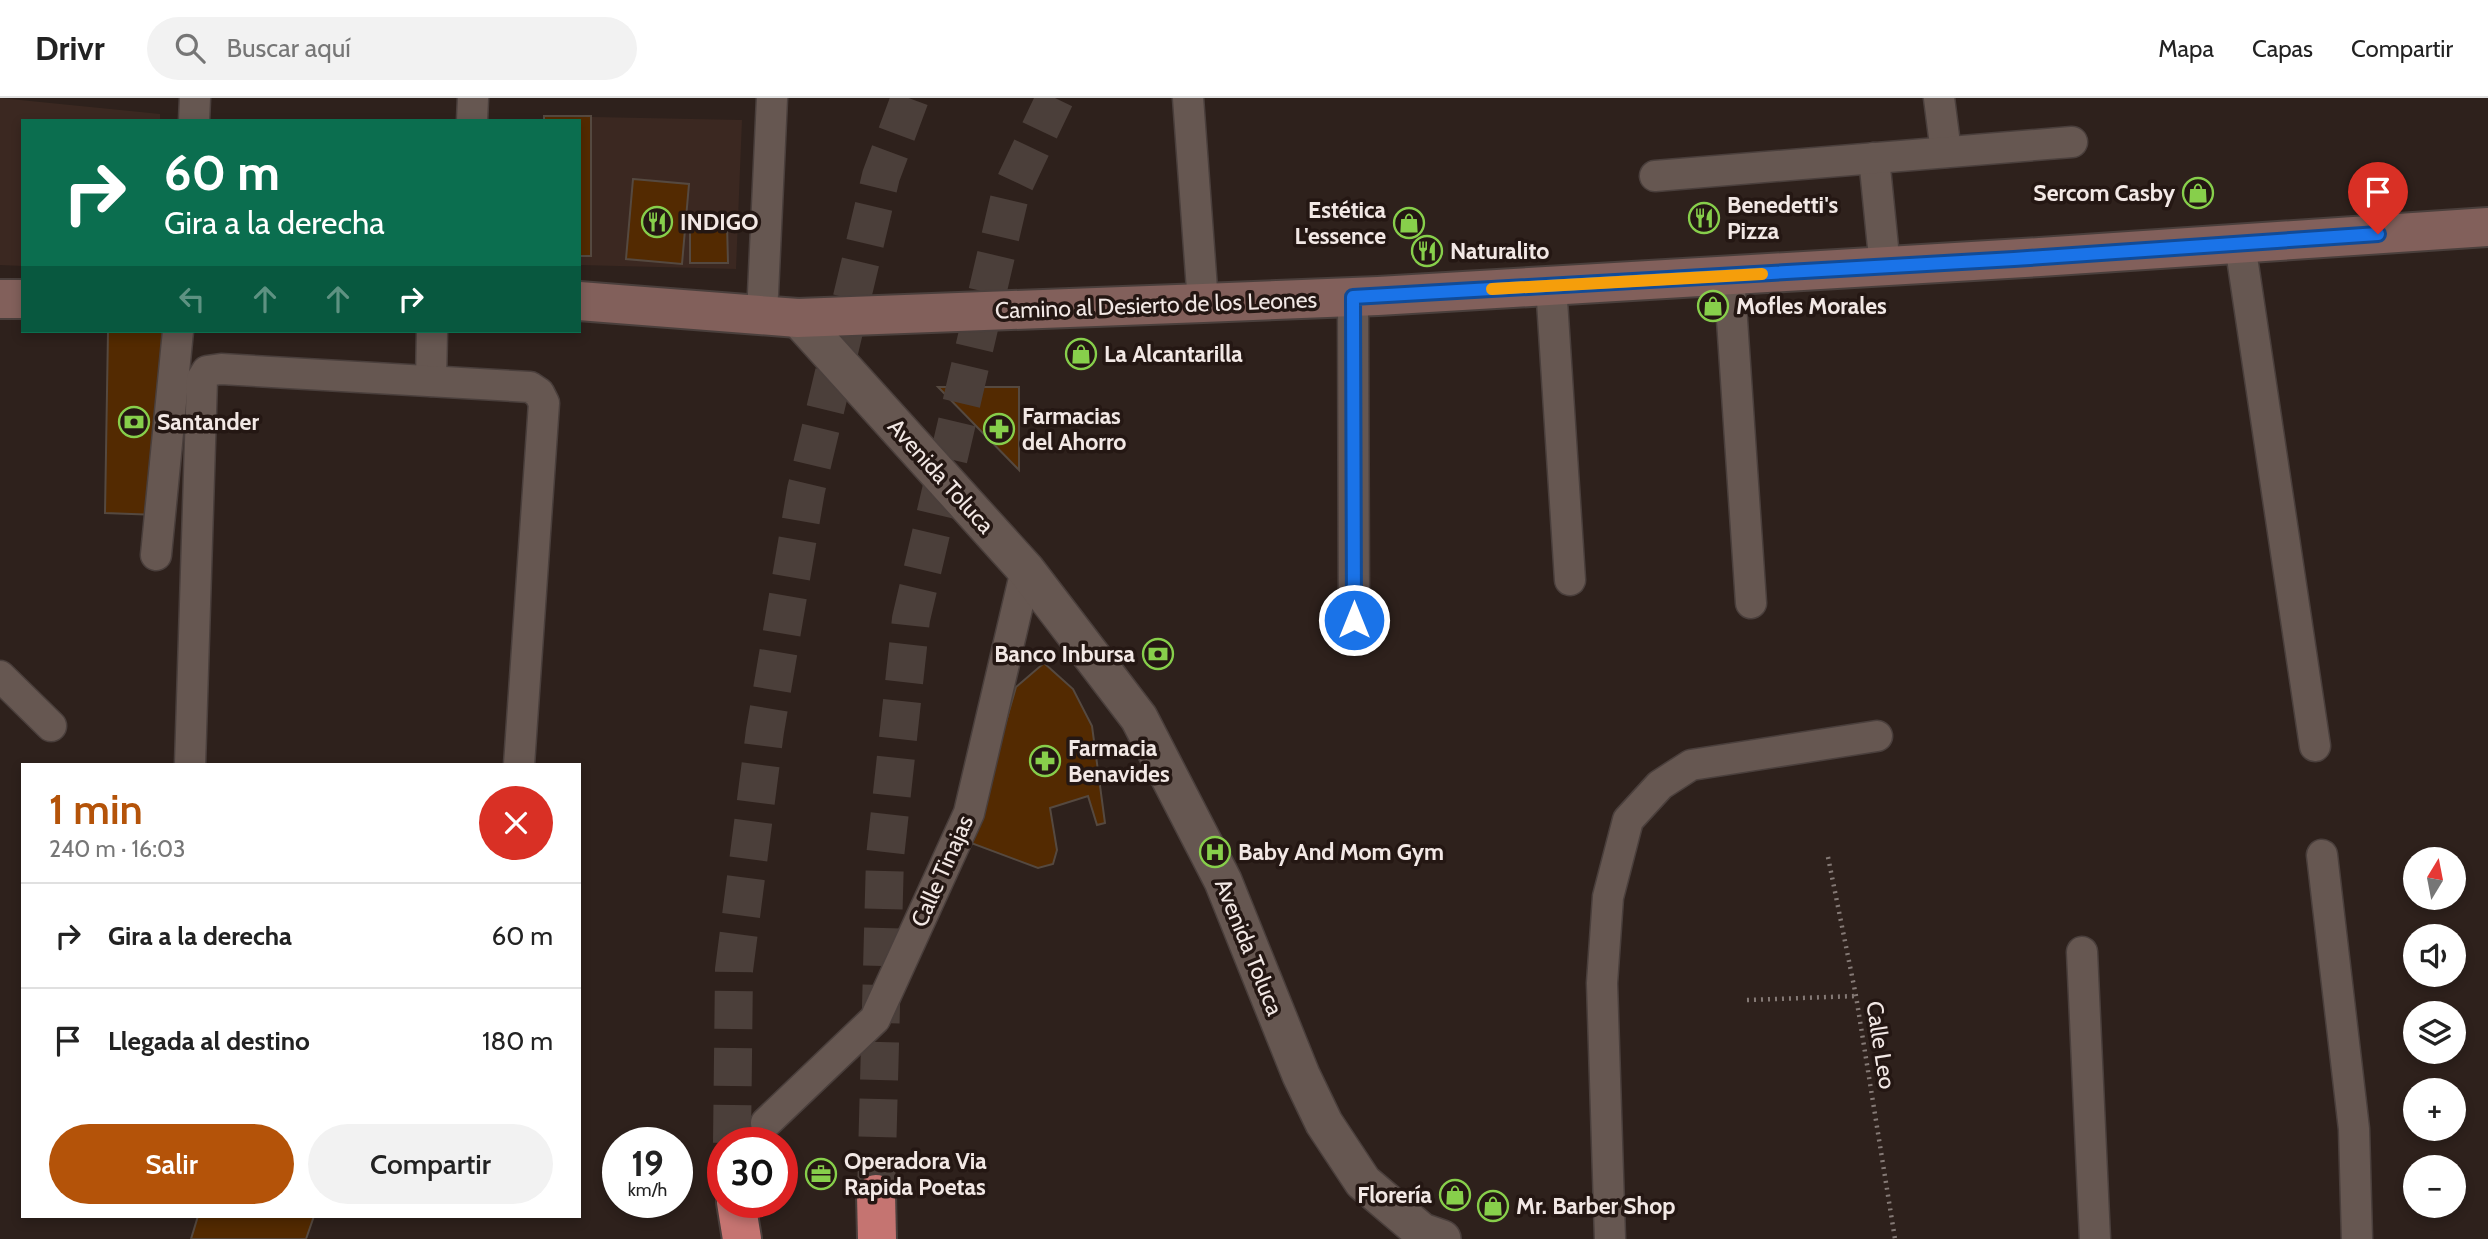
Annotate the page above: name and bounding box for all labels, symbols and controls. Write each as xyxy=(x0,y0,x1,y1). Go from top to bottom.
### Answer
search box xyxy=(147,17,637,80)
text: Drivr xyxy=(35,28,105,68)
icon: search xyxy=(171,29,209,67)
text: Buscar aquí xyxy=(227,32,351,64)
text: Mapa xyxy=(2158,34,2214,63)
text: Capas xyxy=(2252,34,2313,63)
text: Compartir xyxy=(2351,34,2453,63)
text: 60 m xyxy=(164,143,280,202)
icon: right xyxy=(49,147,140,238)
pin xyxy=(2348,162,2408,234)
icon: arrive xyxy=(2359,173,2397,211)
shop icon: Sercom Casby xyxy=(2181,176,2215,210)
place label: Sercom Casby xyxy=(2033,179,2176,207)
place label: Benedetti's Pizza xyxy=(1727,191,1838,245)
place label: Estética L'essence xyxy=(1295,196,1387,250)
restaurant icon: Benedetti's Pizza xyxy=(1687,201,1721,235)
text: Gira a la derecha xyxy=(164,203,385,242)
restaurant icon: INDIGO xyxy=(640,205,674,239)
shop icon: Estética L'essence xyxy=(1392,206,1426,240)
place label: INDIGO xyxy=(680,208,759,236)
restaurant icon: Naturalito xyxy=(1410,234,1444,268)
place label: Naturalito xyxy=(1450,237,1549,265)
icon: left xyxy=(173,280,211,318)
icon: ahead xyxy=(246,280,284,318)
icon: ahead xyxy=(319,280,357,318)
icon: right xyxy=(392,280,430,318)
street label: Camino al Desierto de los Leones xyxy=(995,285,1317,325)
shop icon: Mofles Morales xyxy=(1696,289,1730,323)
place label: Mofles Morales xyxy=(1736,292,1887,320)
shop icon: La Alcantarilla xyxy=(1064,337,1098,371)
place label: La Alcantarilla xyxy=(1104,340,1243,368)
place label: Farmacias del Ahorro xyxy=(1022,402,1126,456)
bank icon: Santander xyxy=(117,405,151,439)
place label: Santander xyxy=(157,408,259,436)
pharmacy icon: Farmacias del Ahorro xyxy=(982,412,1016,446)
street label: Avenida Toluca xyxy=(882,413,1000,539)
position arrow xyxy=(1317,583,1391,657)
bank icon: Banco Inbursa xyxy=(1141,637,1175,671)
place label: Banco Inbursa xyxy=(994,640,1136,668)
place label: Farmacia Benavides xyxy=(1068,734,1170,788)
pharmacy icon: Farmacia Benavides xyxy=(1028,744,1062,778)
text: 1 min xyxy=(49,783,143,835)
button: close xyxy=(479,786,553,860)
street label: Calle Tinajas xyxy=(905,811,979,931)
text: 240 m · 16:03 xyxy=(49,835,185,863)
hospital icon: Baby And Mom Gym xyxy=(1198,835,1232,869)
place label: Baby And Mom Gym xyxy=(1238,838,1444,866)
north arrow xyxy=(2403,847,2466,910)
map controls xyxy=(2403,847,2466,1218)
street label: Avenida Toluca xyxy=(1209,875,1289,1019)
icon: right xyxy=(49,917,87,955)
text: Gira a la derecha xyxy=(108,920,292,952)
text: 60 m xyxy=(491,920,553,952)
button: sound xyxy=(2403,924,2466,987)
street label: Calle Leo xyxy=(1860,999,1902,1091)
button: layers xyxy=(2403,1001,2466,1064)
icon: arrive xyxy=(49,1022,87,1060)
text: Llegada al destino xyxy=(108,1025,310,1057)
text: 180 m xyxy=(482,1025,553,1057)
button: + xyxy=(2403,1078,2466,1141)
button: Salir xyxy=(49,1124,294,1204)
button: Compartir xyxy=(308,1124,553,1204)
speed limit sign: 30 xyxy=(707,1127,798,1218)
text: 19 xyxy=(631,1142,664,1185)
place label: Operadora Via Rapida Poetas xyxy=(844,1147,987,1201)
button: − xyxy=(2403,1155,2466,1218)
office icon: Operadora Via Rapida Poetas xyxy=(804,1157,838,1191)
shop icon: Florería xyxy=(1438,1178,1472,1212)
text: km/h xyxy=(628,1179,667,1201)
place label: Florería xyxy=(1357,1181,1433,1209)
shop icon: Mr. Barber Shop xyxy=(1476,1189,1510,1223)
place label: Mr. Barber Shop xyxy=(1516,1192,1675,1220)

